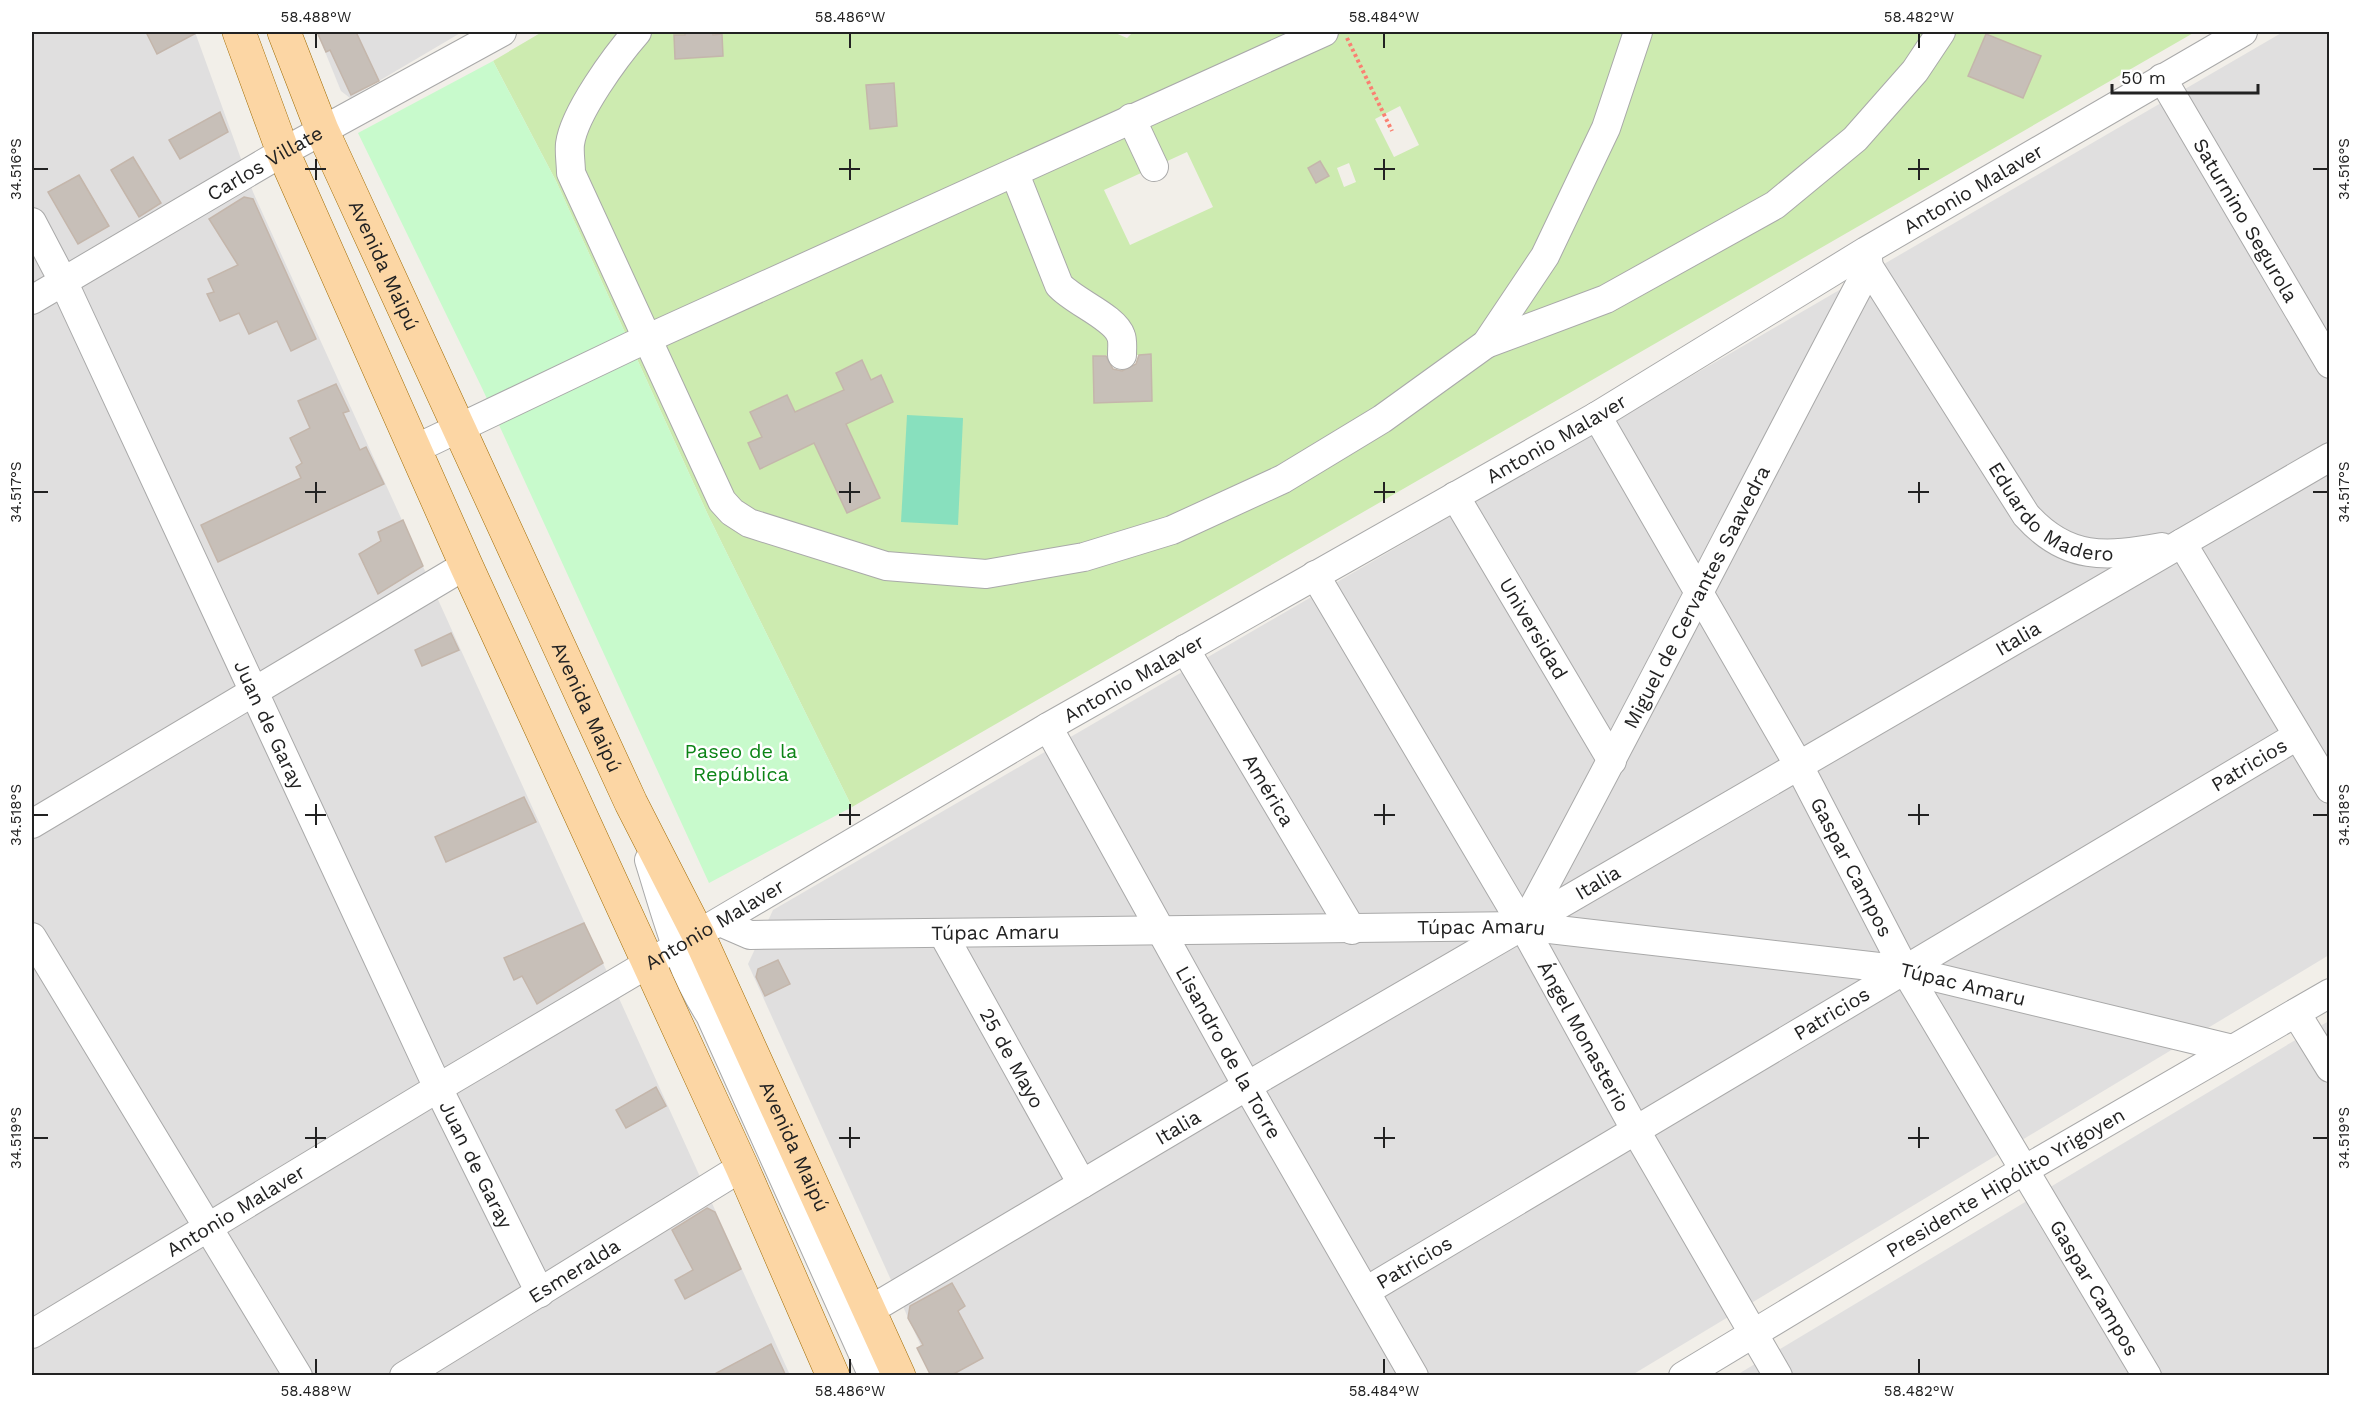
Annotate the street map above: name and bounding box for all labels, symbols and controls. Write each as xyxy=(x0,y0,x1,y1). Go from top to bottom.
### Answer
text: 58.488°W xyxy=(281,8,351,26)
text: 58.486°W xyxy=(815,8,885,26)
text: 58.484°W xyxy=(1349,8,1419,26)
text: 58.482°W xyxy=(1884,8,1954,26)
scale bar xyxy=(2112,57,2258,95)
text: 50 m xyxy=(2121,67,2166,88)
street label: Carlos Villate xyxy=(203,121,327,206)
street label: Saturnino Segurola xyxy=(2188,134,2303,307)
text: 34.516°S xyxy=(7,138,25,200)
text: 34.516°S xyxy=(2335,138,2353,200)
street label: Antonio Malaver xyxy=(1899,139,2047,239)
street label: Avenida Maipú xyxy=(344,196,424,334)
street label: Antonio Malaver xyxy=(1482,389,1631,488)
street label: Eduardo Madero xyxy=(1983,457,2114,565)
text: 34.517°S xyxy=(7,461,25,523)
street label: Miguel de Cervantes Saavedra xyxy=(1618,461,1775,733)
text: 34.517°S xyxy=(2335,461,2353,523)
street label: Universidad xyxy=(1494,573,1573,684)
street label: Italia xyxy=(1991,616,2045,661)
street label: Antonio Malaver xyxy=(1059,629,1208,728)
street label: Avenida Maipú xyxy=(547,638,627,776)
street label: Juan de Garay xyxy=(229,656,310,794)
street label: Patricios xyxy=(2207,733,2291,796)
park label: Paseo de la República xyxy=(685,739,797,786)
street label: América xyxy=(1238,750,1299,830)
text: 34.518°S xyxy=(7,784,25,846)
text: 34.518°S xyxy=(2335,784,2353,846)
street label: Gaspar Campos xyxy=(1805,793,1898,941)
street label: Italia xyxy=(1571,860,1625,905)
street label: Antonio Malaver xyxy=(640,874,789,975)
street label: Túpac Amaru xyxy=(1417,914,1547,940)
street label: Túpac Amaru xyxy=(931,919,1060,945)
street label: Ángel Monasterio xyxy=(1533,957,1635,1116)
street label: Túpac Amaru xyxy=(1898,957,2028,1011)
street label: Lisandro de la Torre xyxy=(1171,962,1287,1143)
street label: Patricios xyxy=(1789,982,1874,1045)
street label: 25 de Mayo xyxy=(975,1004,1049,1112)
street label: Avenida Maipú xyxy=(754,1077,835,1215)
street label: Juan de Garay xyxy=(434,1097,518,1233)
street label: Presidente Hipólito Yrigoyen xyxy=(1882,1102,2129,1263)
street label: Italia xyxy=(1151,1104,1205,1150)
text: 34.519°S xyxy=(7,1107,25,1169)
text: 34.519°S xyxy=(2335,1107,2353,1169)
street label: Antonio Malaver xyxy=(162,1159,309,1262)
street label: Gaspar Campos xyxy=(2045,1216,2144,1360)
street label: Patricios xyxy=(1372,1230,1456,1294)
street label: Esmeralda xyxy=(524,1233,624,1308)
text: 58.488°W xyxy=(281,1382,351,1400)
text: 58.486°W xyxy=(815,1382,885,1400)
text: 58.484°W xyxy=(1349,1382,1419,1400)
text: 58.482°W xyxy=(1884,1382,1954,1400)

